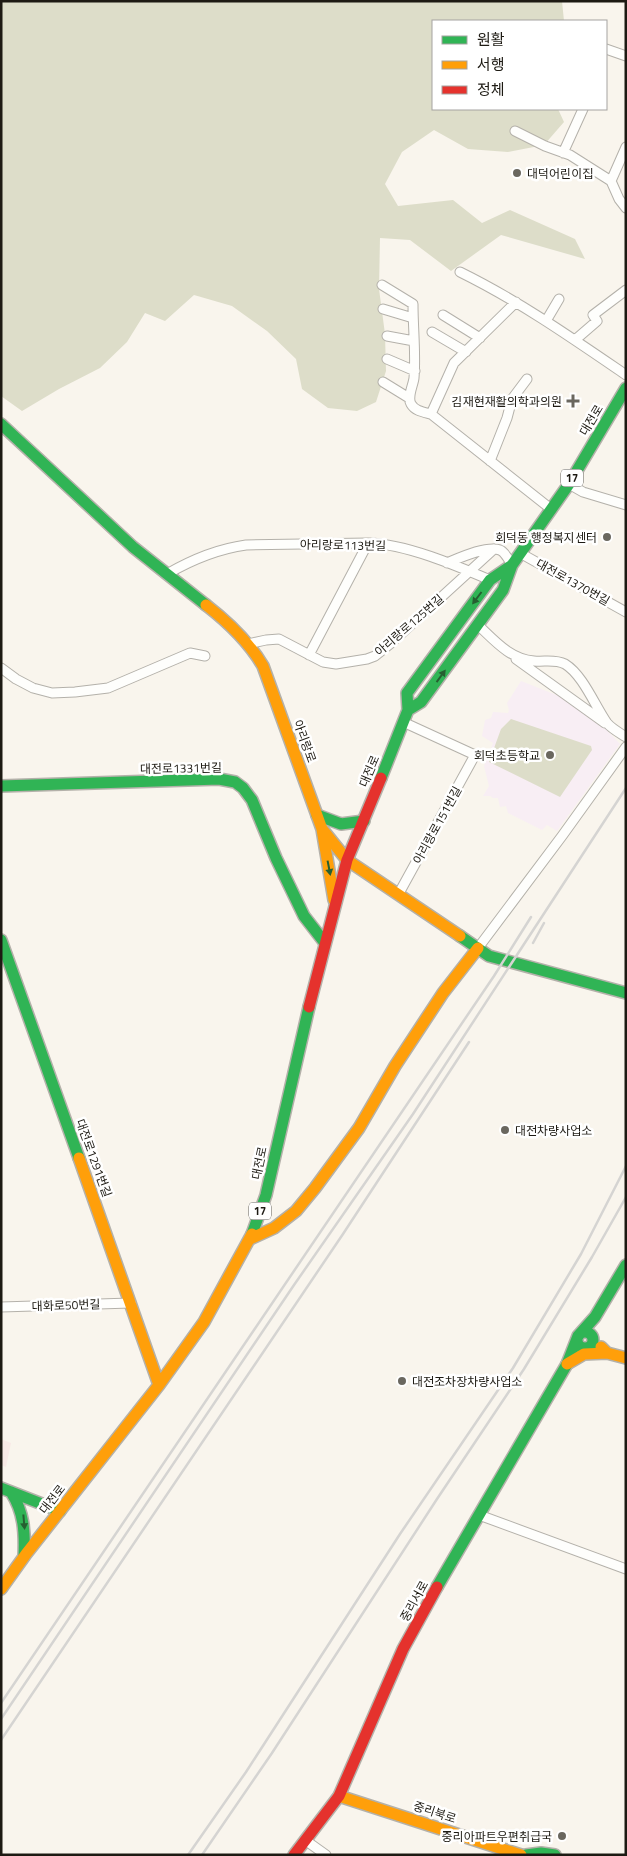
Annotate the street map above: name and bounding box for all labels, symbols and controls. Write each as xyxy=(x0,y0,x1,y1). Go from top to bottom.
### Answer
legend xyxy=(432,20,607,110)
text: 원활 xyxy=(477,28,505,51)
text: 서행 xyxy=(477,53,505,76)
text: 정체 xyxy=(477,78,505,101)
place label: 대덕어린이집 xyxy=(527,164,593,183)
marker: 대덕어린이집 xyxy=(511,167,523,179)
place label: 김재현재활의학과의원 xyxy=(452,392,562,411)
marker: 김재현재활의학과의원 xyxy=(566,394,580,408)
street label: 대전로 xyxy=(574,401,608,439)
road number: 17 xyxy=(561,469,583,486)
place label: 회덕동 행정복지센터 xyxy=(495,528,597,547)
marker: 회덕동 행정복지센터 xyxy=(601,531,613,543)
street label: 아리랑로113번길 xyxy=(300,535,386,555)
street label: 대전로1370번길 xyxy=(532,554,614,610)
street label: 아리랑로125번길 xyxy=(370,589,448,661)
one-way arrow xyxy=(472,591,482,605)
one-way arrow xyxy=(436,669,446,683)
street label: 아리랑로 xyxy=(289,717,321,765)
place label: 회덕초등학교 xyxy=(474,746,540,765)
marker: 회덕초등학교 xyxy=(544,749,556,761)
street label: 대전로 xyxy=(354,752,384,790)
street label: 대전로1331번길 xyxy=(140,758,222,778)
street label: 아리랑로151번길 xyxy=(408,783,466,867)
one-way arrow xyxy=(325,860,333,876)
street label: 대전로1291번길 xyxy=(71,1116,117,1200)
place label: 대전차량사업소 xyxy=(515,1121,592,1140)
marker: 대전차량사업소 xyxy=(499,1124,511,1136)
street label: 대전로 xyxy=(246,1145,272,1181)
road number: 17 xyxy=(249,1202,271,1220)
street label: 대화로50번길 xyxy=(31,1294,101,1316)
place label: 대전조차장차량사업소 xyxy=(412,1372,522,1391)
marker: 대전조차장차량사업소 xyxy=(396,1375,408,1387)
street label: 대전로 xyxy=(34,1480,70,1518)
one-way arrow xyxy=(20,1515,28,1531)
street label: 중리서로 xyxy=(395,1577,433,1625)
street label: 중리북로 xyxy=(411,1796,459,1828)
place label: 중리아파트우편취급국 xyxy=(442,1827,552,1846)
marker: 중리아파트우편취급국 xyxy=(556,1830,568,1842)

